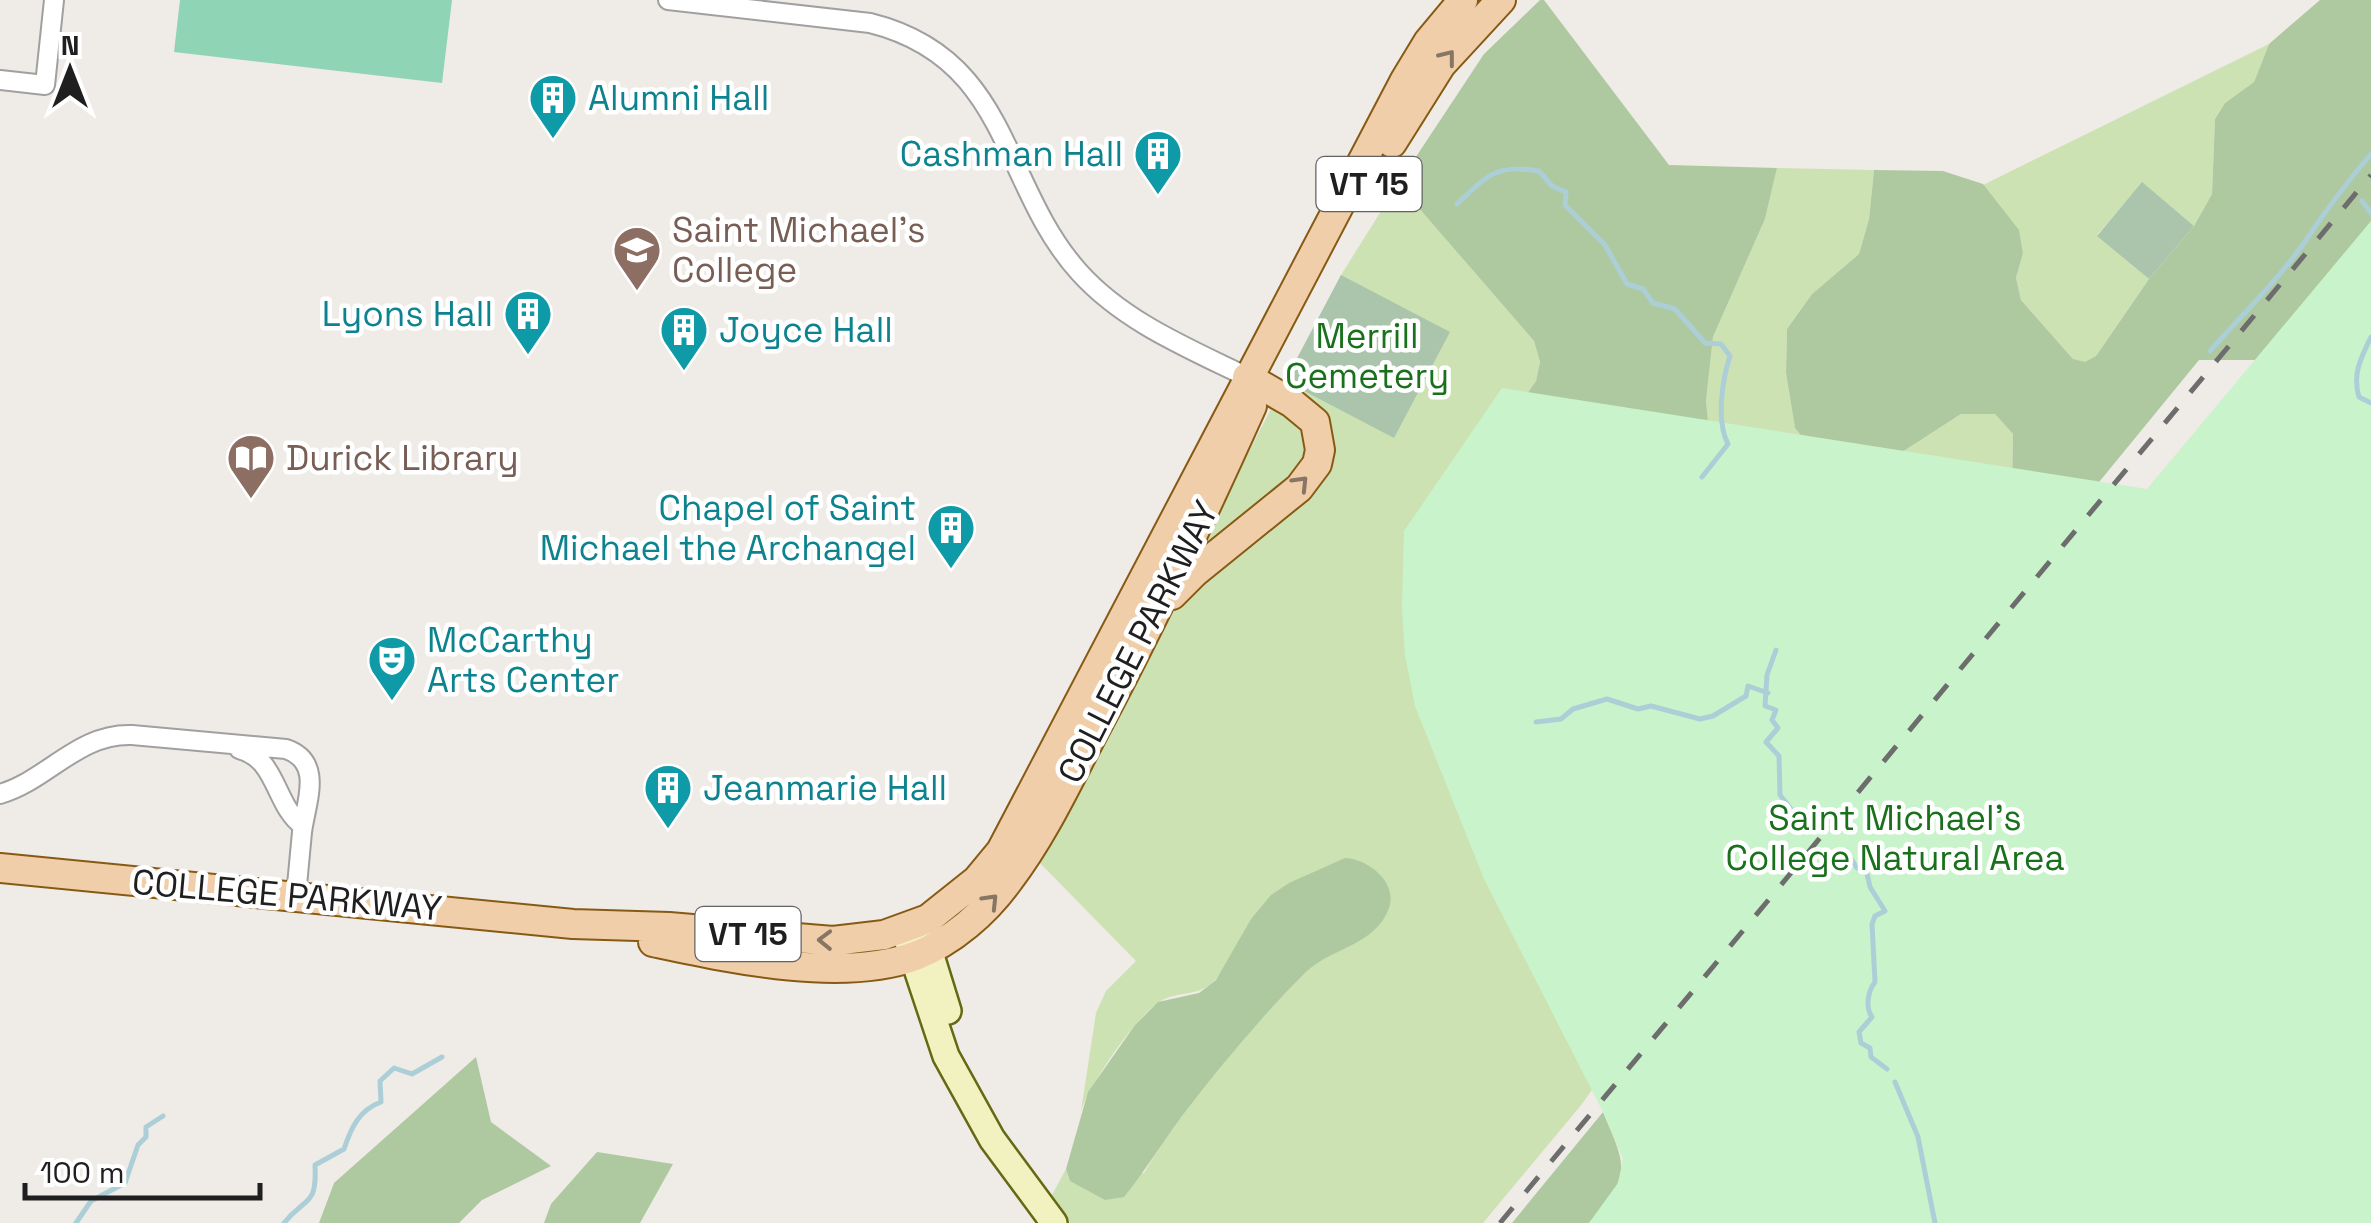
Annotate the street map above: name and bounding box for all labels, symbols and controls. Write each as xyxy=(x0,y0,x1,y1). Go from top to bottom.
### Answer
north arrow xyxy=(20,20,120,120)
text: N xyxy=(61,27,79,63)
one-way arrow xyxy=(1436,50,1454,68)
building icon: Alumni Hall xyxy=(527,72,579,140)
place label: Alumni Hall xyxy=(588,76,769,120)
building icon: Cashman Hall xyxy=(1132,128,1184,196)
place label: Cashman Hall xyxy=(900,132,1123,176)
road number: VT 15 xyxy=(1316,157,1422,211)
place label: Saint Michael's College xyxy=(672,208,926,292)
school or university icon: Saint Michael's College xyxy=(611,224,663,292)
building icon: Lyons Hall xyxy=(502,288,554,356)
place label: Lyons Hall xyxy=(322,292,493,336)
building icon: Joyce Hall xyxy=(658,304,710,372)
place label: Joyce Hall xyxy=(719,308,893,352)
park label: Merrill Cemetery xyxy=(1285,314,1449,398)
library icon: Durick Library xyxy=(225,432,277,500)
place label: Durick Library xyxy=(286,436,519,480)
one-way arrow xyxy=(1289,477,1307,495)
place label: Chapel of Saint Michael the Archangel xyxy=(540,486,916,570)
street label: COLLEGE PARKWAY xyxy=(1048,494,1228,790)
building icon: Chapel of Saint Michael the Archangel xyxy=(925,502,977,570)
place label: McCarthy Arts Center xyxy=(427,618,619,702)
theatre icon: McCarthy Arts Center xyxy=(366,634,418,702)
building icon: Jeanmarie Hall xyxy=(642,762,694,830)
place label: Jeanmarie Hall xyxy=(703,766,947,810)
park label: Saint Michael's College Natural Area xyxy=(1725,796,2065,880)
street label: COLLEGE PARKWAY xyxy=(130,860,444,930)
one-way arrow xyxy=(979,894,997,912)
road number: VT 15 xyxy=(696,907,800,961)
one-way arrow xyxy=(817,929,833,950)
scale bar xyxy=(25,1138,260,1200)
text: 100 m xyxy=(40,1153,125,1192)

